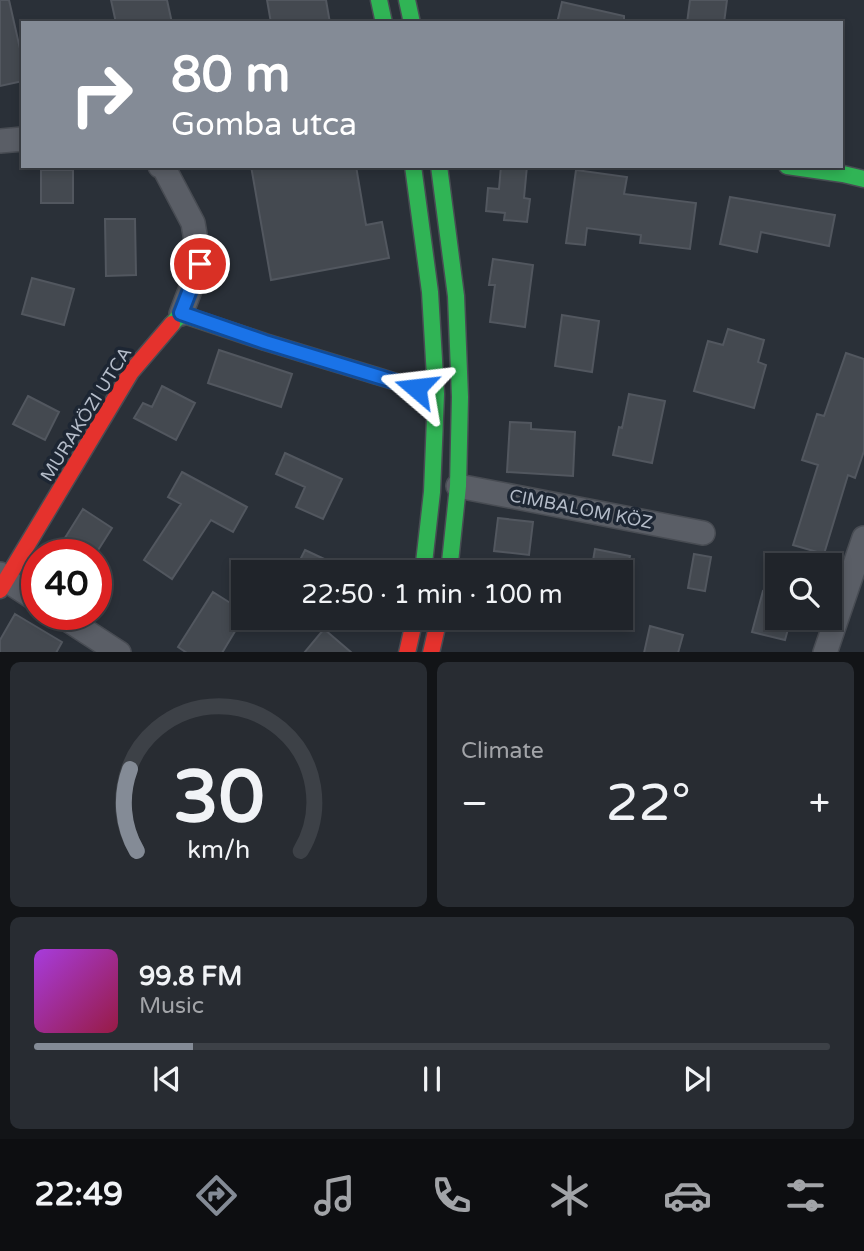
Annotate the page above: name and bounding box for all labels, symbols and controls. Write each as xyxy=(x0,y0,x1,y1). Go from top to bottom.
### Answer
text: 80 m xyxy=(171,46,290,105)
icon: right xyxy=(56,49,147,140)
text: Gomba utca xyxy=(171,106,357,144)
pin xyxy=(170,234,230,294)
icon: arrive xyxy=(181,245,219,283)
street label: MURAKÖZI UTCA xyxy=(36,343,136,485)
position arrow xyxy=(379,351,453,425)
street label: CIMBALOM KÖZ xyxy=(507,484,655,534)
speed limit sign: 40 xyxy=(21,539,112,630)
map controls xyxy=(765,553,842,630)
button: search xyxy=(765,553,842,630)
text: 22:50 · 1 min · 100 m xyxy=(301,579,563,610)
text: Climate xyxy=(461,737,544,765)
text: 30 xyxy=(173,754,264,842)
text: 22° xyxy=(606,772,691,835)
text: − xyxy=(461,781,488,827)
text: + xyxy=(809,781,830,827)
text: km/h xyxy=(187,834,250,864)
text: 99.8 FM xyxy=(139,961,242,992)
text: Music xyxy=(139,992,204,1020)
icon: previous xyxy=(148,1060,186,1098)
icon: pause xyxy=(413,1060,451,1098)
icon: next xyxy=(678,1060,716,1098)
icon: directions xyxy=(192,1171,241,1220)
icon: music xyxy=(310,1171,359,1220)
icon: phone xyxy=(427,1171,476,1220)
icon: climate xyxy=(545,1171,594,1220)
icon: car xyxy=(663,1171,712,1220)
icon: filters xyxy=(781,1171,830,1220)
text: 22:49 xyxy=(34,1176,123,1214)

